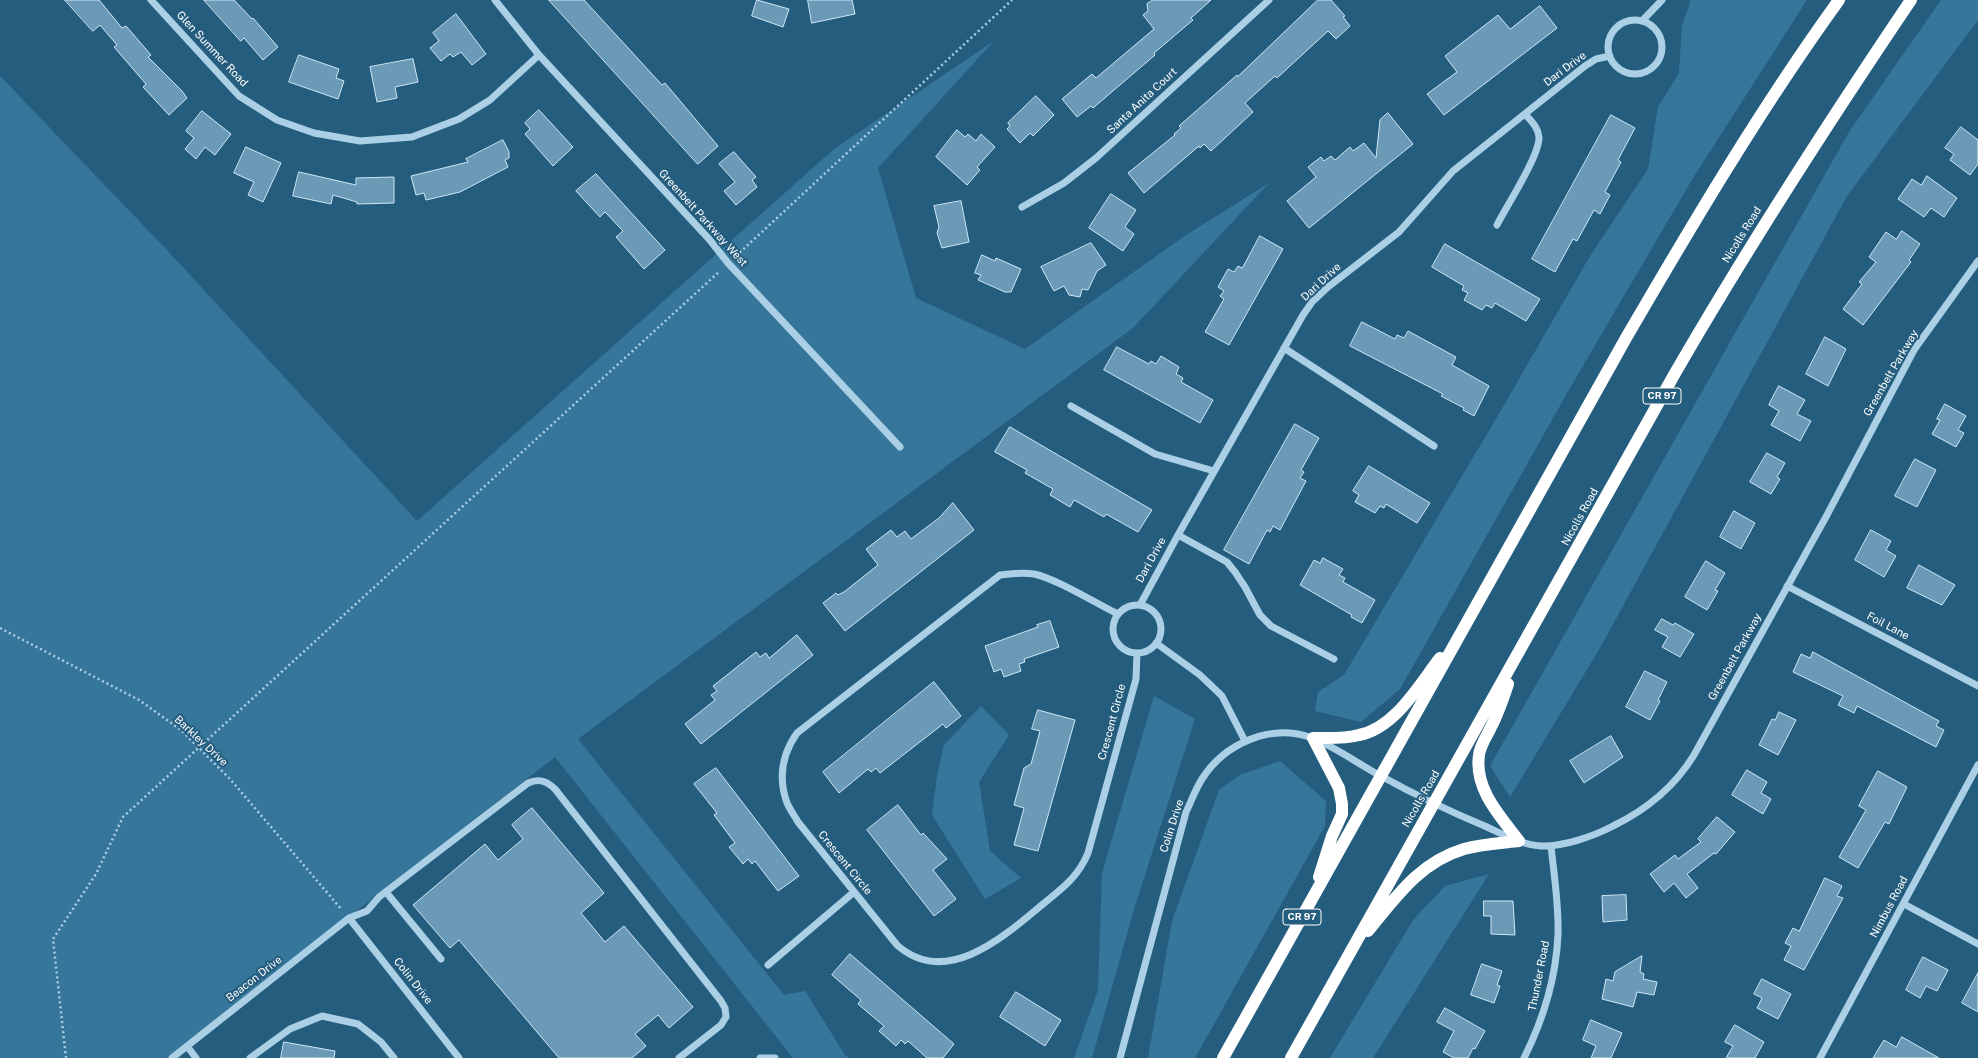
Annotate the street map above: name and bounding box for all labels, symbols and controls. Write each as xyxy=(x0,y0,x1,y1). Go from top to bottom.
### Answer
street label: Glen Summer Road xyxy=(174,8,250,90)
street label: Dari Drive xyxy=(1541,49,1589,89)
street label: Santa Anita Court xyxy=(1104,65,1180,137)
street label: Greenbelt Parkway West xyxy=(656,167,750,269)
street label: Nicolls Road xyxy=(1719,204,1765,266)
street label: Dari Drive xyxy=(1298,260,1344,304)
street label: Greenbelt Parkway xyxy=(1861,327,1921,419)
road number: CR 97 xyxy=(1643,388,1681,404)
street label: Nicolls Road xyxy=(1559,486,1601,548)
street label: Dari Drive xyxy=(1133,535,1169,585)
street label: Foil Lane xyxy=(1864,609,1912,643)
street label: Greenbelt Parkway xyxy=(1706,611,1764,703)
street label: Crescent Circle xyxy=(1095,682,1129,762)
street label: Barkley Drive xyxy=(172,713,230,769)
street label: Nicolls Road xyxy=(1399,768,1443,830)
street label: Colin Drive xyxy=(1157,798,1187,854)
street label: Crescent Circle xyxy=(815,828,875,898)
street label: Nimbus Road xyxy=(1867,874,1911,940)
road number: CR 97 xyxy=(1283,909,1321,925)
street label: Thunder Road xyxy=(1526,940,1552,1012)
street label: Beacon Drive xyxy=(223,953,285,1005)
street label: Colin Drive xyxy=(391,955,435,1007)

